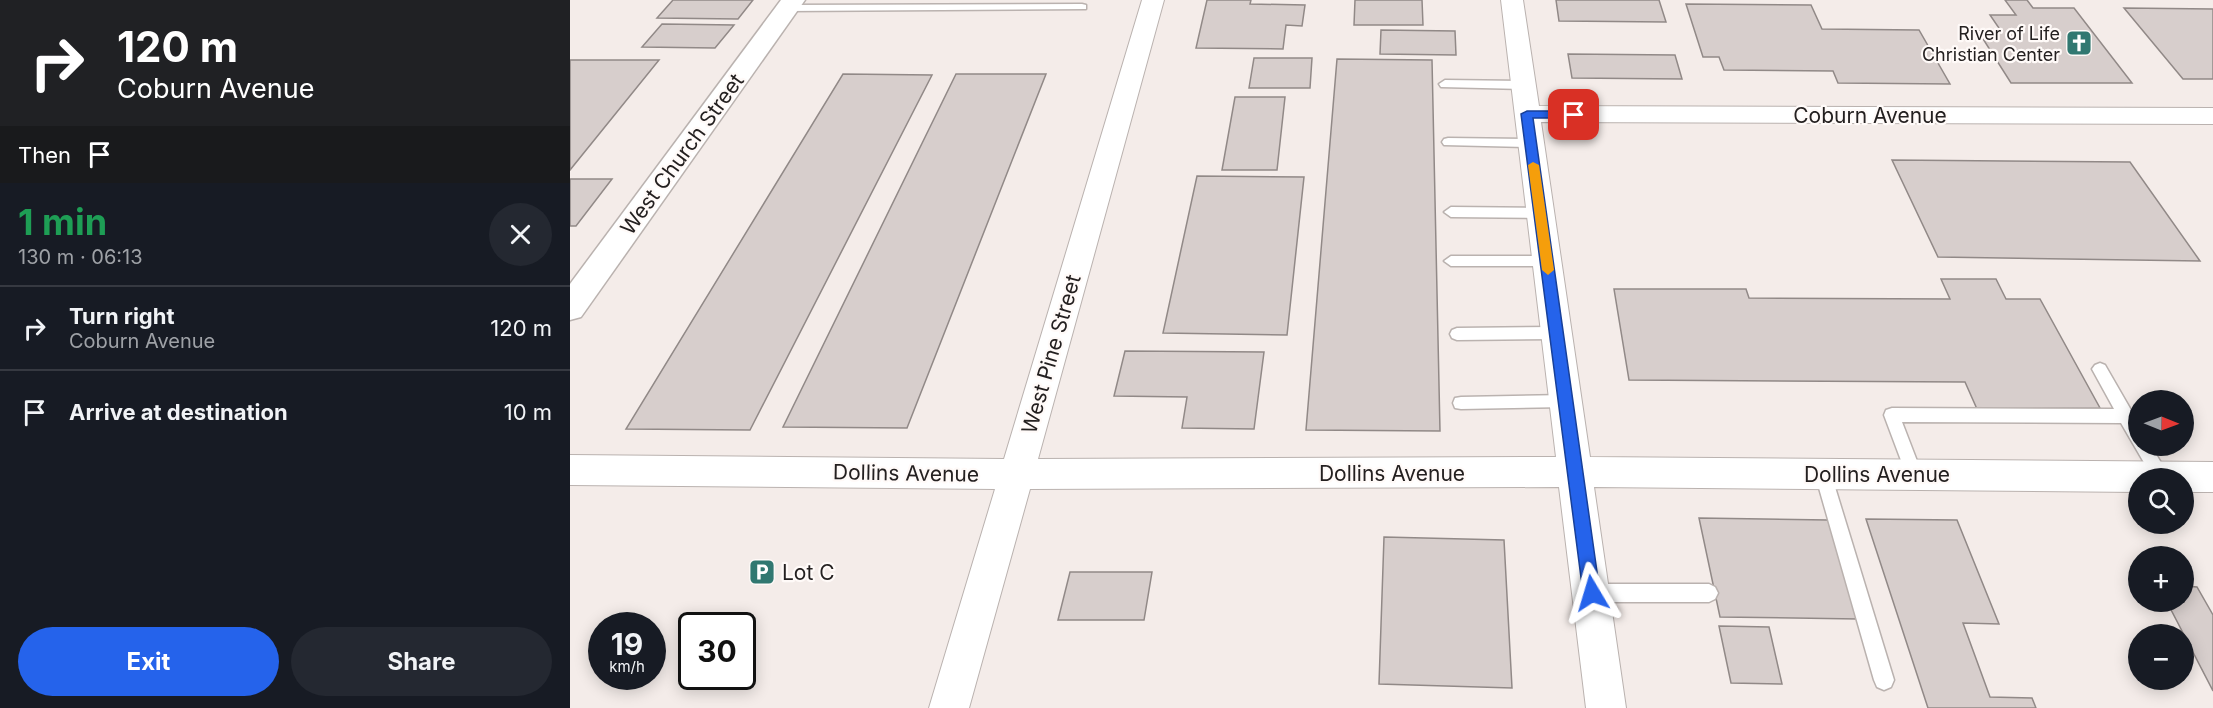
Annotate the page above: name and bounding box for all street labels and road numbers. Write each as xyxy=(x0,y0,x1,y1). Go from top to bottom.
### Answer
street label: West Church Street xyxy=(615,68,749,239)
street label: Coburn Avenue xyxy=(1793,103,1947,128)
street label: West Pine Street xyxy=(1016,272,1086,436)
street label: Dollins Avenue xyxy=(833,459,979,487)
street label: Dollins Avenue xyxy=(1319,461,1465,486)
street label: Dollins Avenue xyxy=(1804,462,1950,487)

